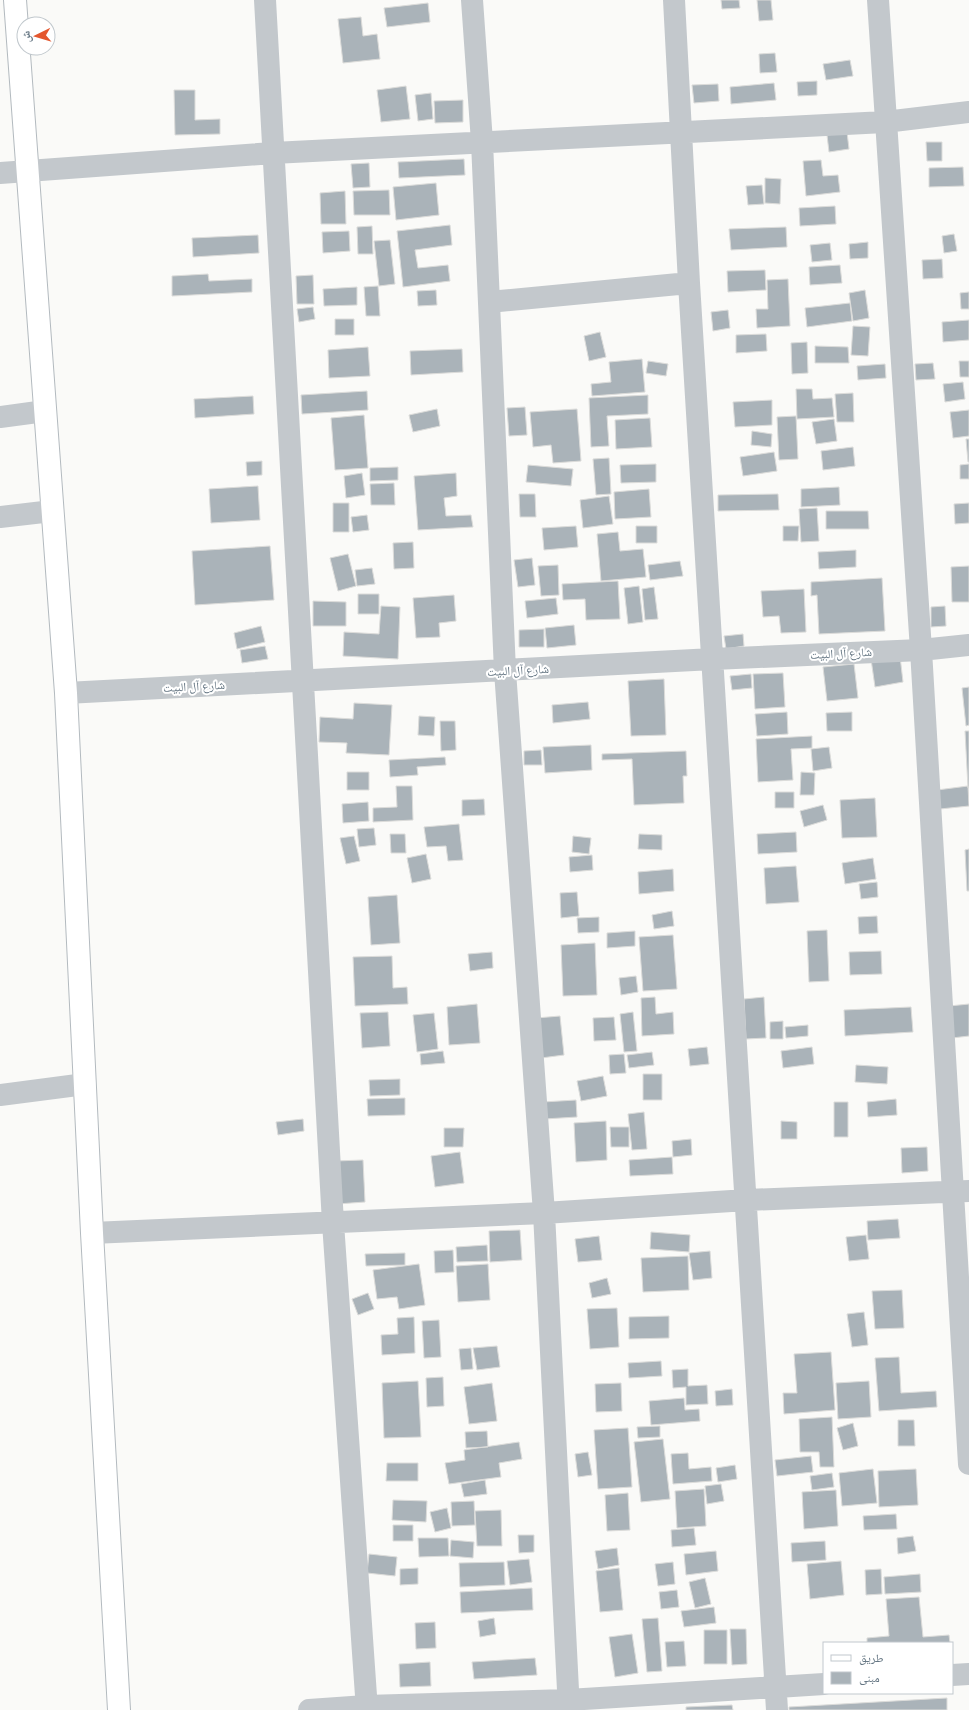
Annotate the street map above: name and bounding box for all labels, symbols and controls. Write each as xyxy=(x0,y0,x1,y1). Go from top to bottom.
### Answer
north arrow xyxy=(16,16,56,56)
text: ش xyxy=(19,30,35,43)
street label: شارع آل البيت xyxy=(810,644,872,663)
street label: شارع آل البيت xyxy=(487,661,549,680)
street label: شارع آل البيت xyxy=(163,677,225,696)
legend xyxy=(823,1642,953,1694)
text: طريق xyxy=(859,1650,884,1665)
text: مبنى xyxy=(859,1670,880,1685)

